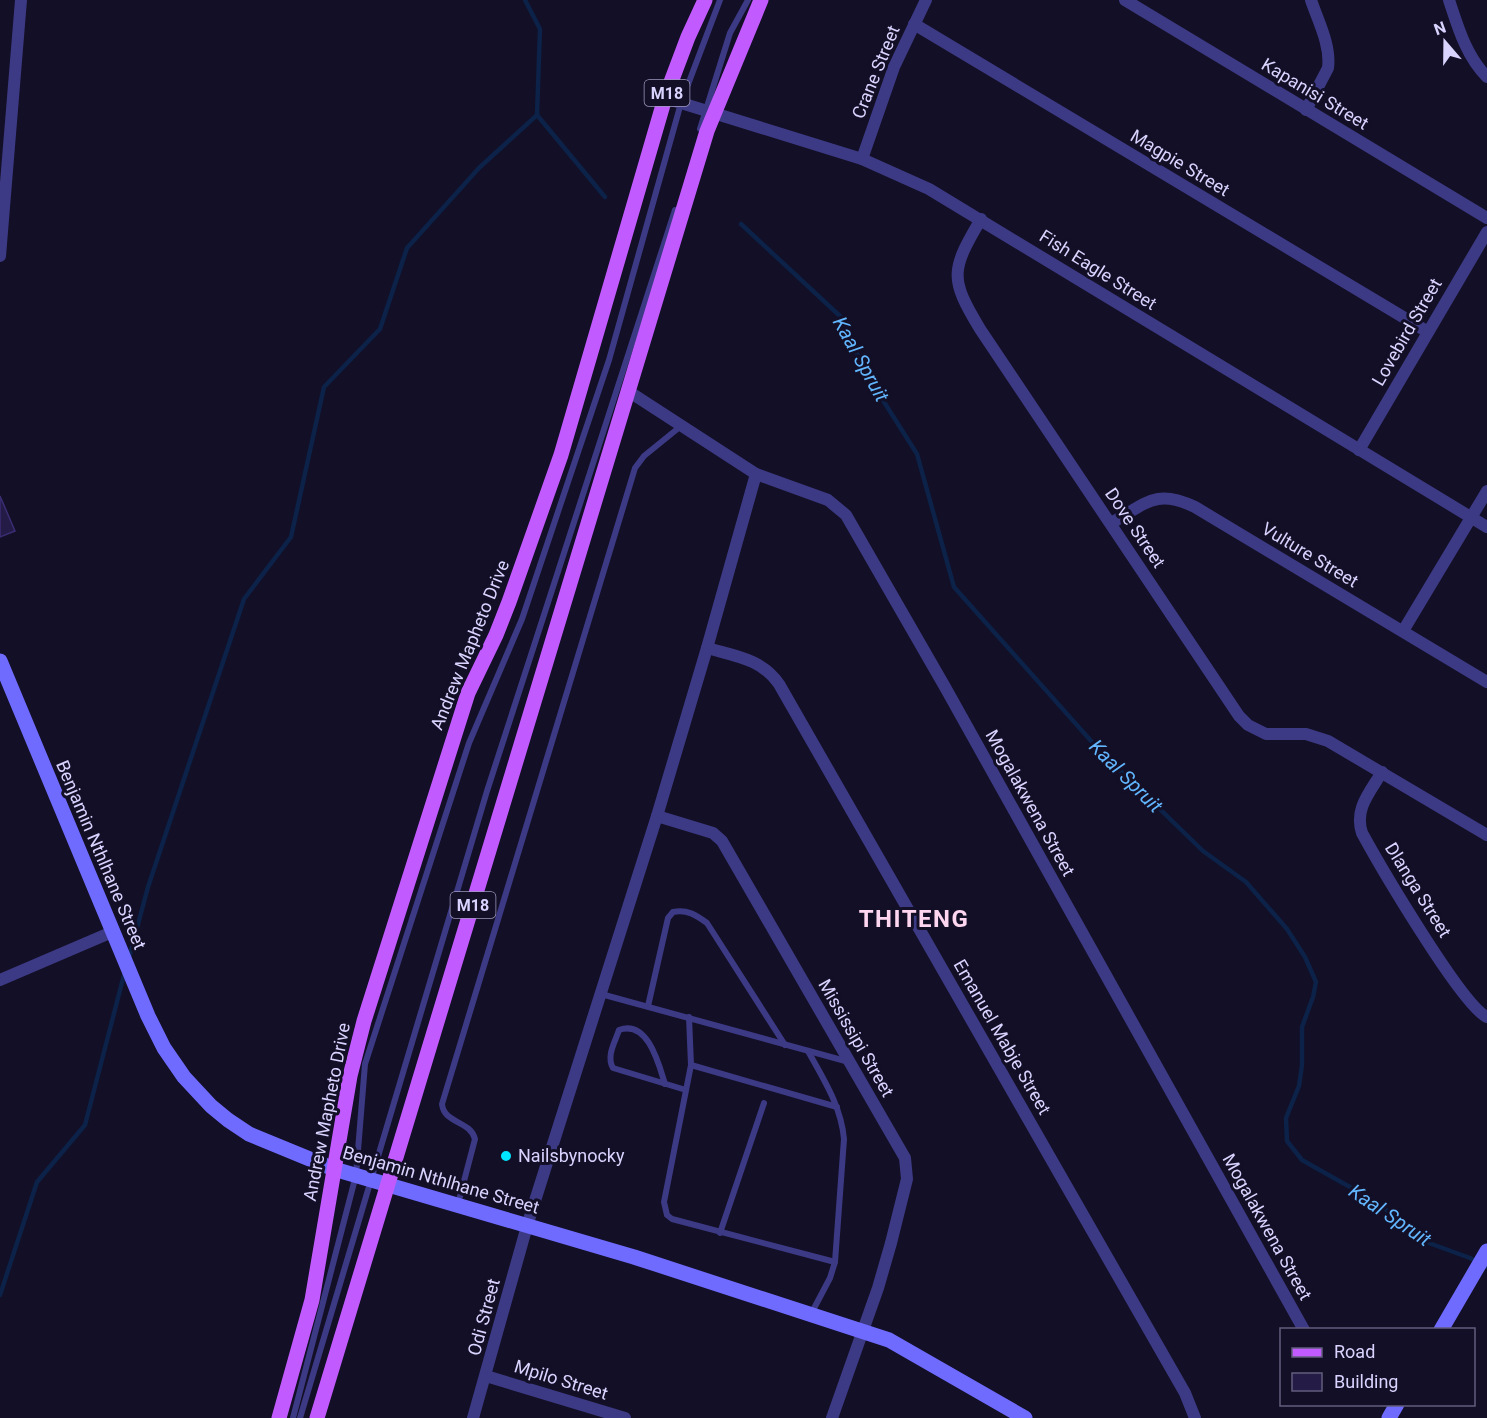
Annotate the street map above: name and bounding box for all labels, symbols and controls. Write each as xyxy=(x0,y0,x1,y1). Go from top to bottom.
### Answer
north arrow xyxy=(1415,12,1475,72)
text: N xyxy=(1431,18,1449,39)
street label: Crane Street xyxy=(847,22,904,122)
street label: Kapanisi Street xyxy=(1258,53,1373,134)
road number: M18 xyxy=(644,80,690,106)
street label: Magpie Street xyxy=(1127,125,1234,200)
street label: Fish Eagle Street xyxy=(1036,225,1161,314)
street label: Lovebird Street xyxy=(1367,274,1446,389)
water label: Kaal Spruit xyxy=(828,312,895,406)
street label: Dove Street xyxy=(1101,484,1170,572)
street label: Vulture Street xyxy=(1258,518,1362,592)
street label: Andrew Mapheto Drive xyxy=(426,557,513,733)
street label: Mogalakwena Street xyxy=(982,726,1079,880)
water label: Kaal Spruit xyxy=(1084,734,1168,818)
street label: Benjamin Nthlhane Street xyxy=(52,757,151,953)
street label: Dlanga Street xyxy=(1381,838,1456,941)
road number: M18 xyxy=(450,892,496,918)
district label: THITENG xyxy=(859,905,969,933)
street label: Emanuel Mabje Street xyxy=(949,956,1055,1118)
street label: Mississipi Street xyxy=(814,975,899,1100)
street label: Andrew Mapheto Drive xyxy=(299,1021,354,1203)
street label: Benjamin Nthlhane Street xyxy=(340,1141,542,1218)
place label: Nailsbynocky xyxy=(518,1145,625,1166)
marker: Nailsbynocky xyxy=(499,1149,513,1163)
street label: Mogalakwena Street xyxy=(1219,1150,1316,1304)
water label: Kaal Spruit xyxy=(1344,1179,1436,1251)
street label: Odi Street xyxy=(463,1276,504,1358)
legend xyxy=(1280,1328,1475,1406)
text: Road xyxy=(1334,1341,1375,1362)
street label: Mpilo Street xyxy=(512,1355,611,1404)
text: Building xyxy=(1334,1371,1398,1392)

